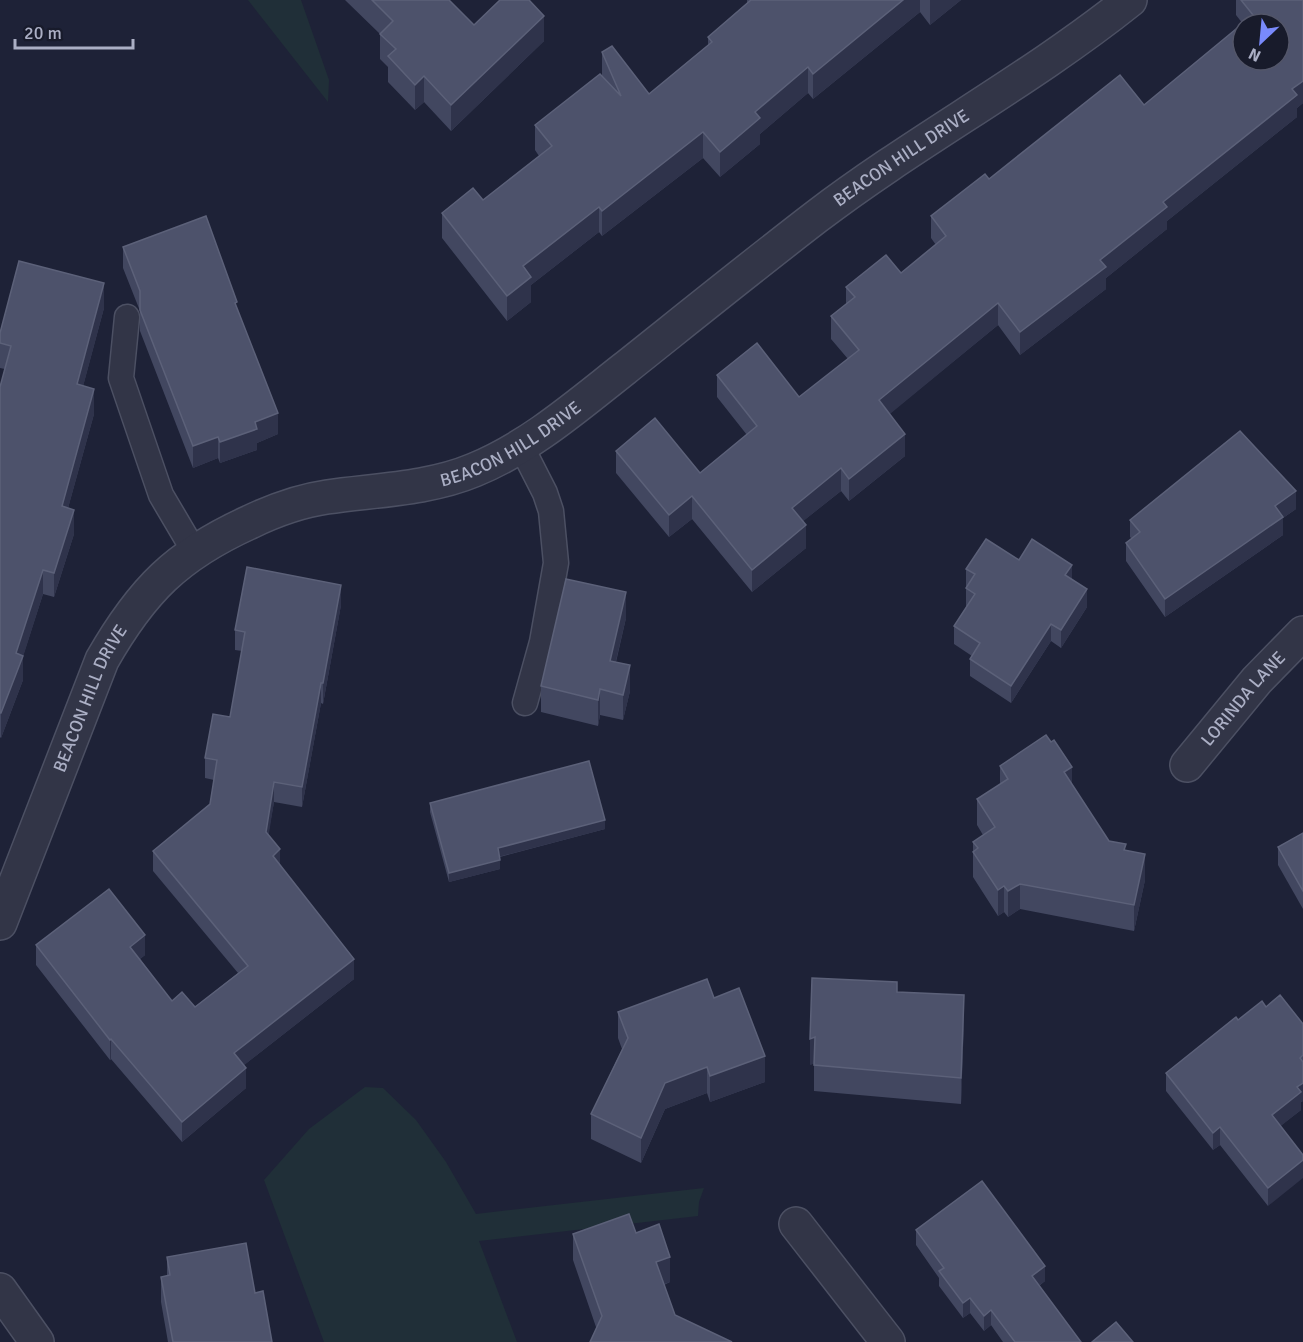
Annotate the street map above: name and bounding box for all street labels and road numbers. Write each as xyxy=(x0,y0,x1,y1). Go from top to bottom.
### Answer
street label: BEACON HILL DRIVE xyxy=(829,104,973,211)
street label: BEACON HILL DRIVE xyxy=(438,396,585,492)
street label: BEACON HILL DRIVE xyxy=(49,620,132,775)
street label: LORINDA LANE xyxy=(1196,647,1290,750)

